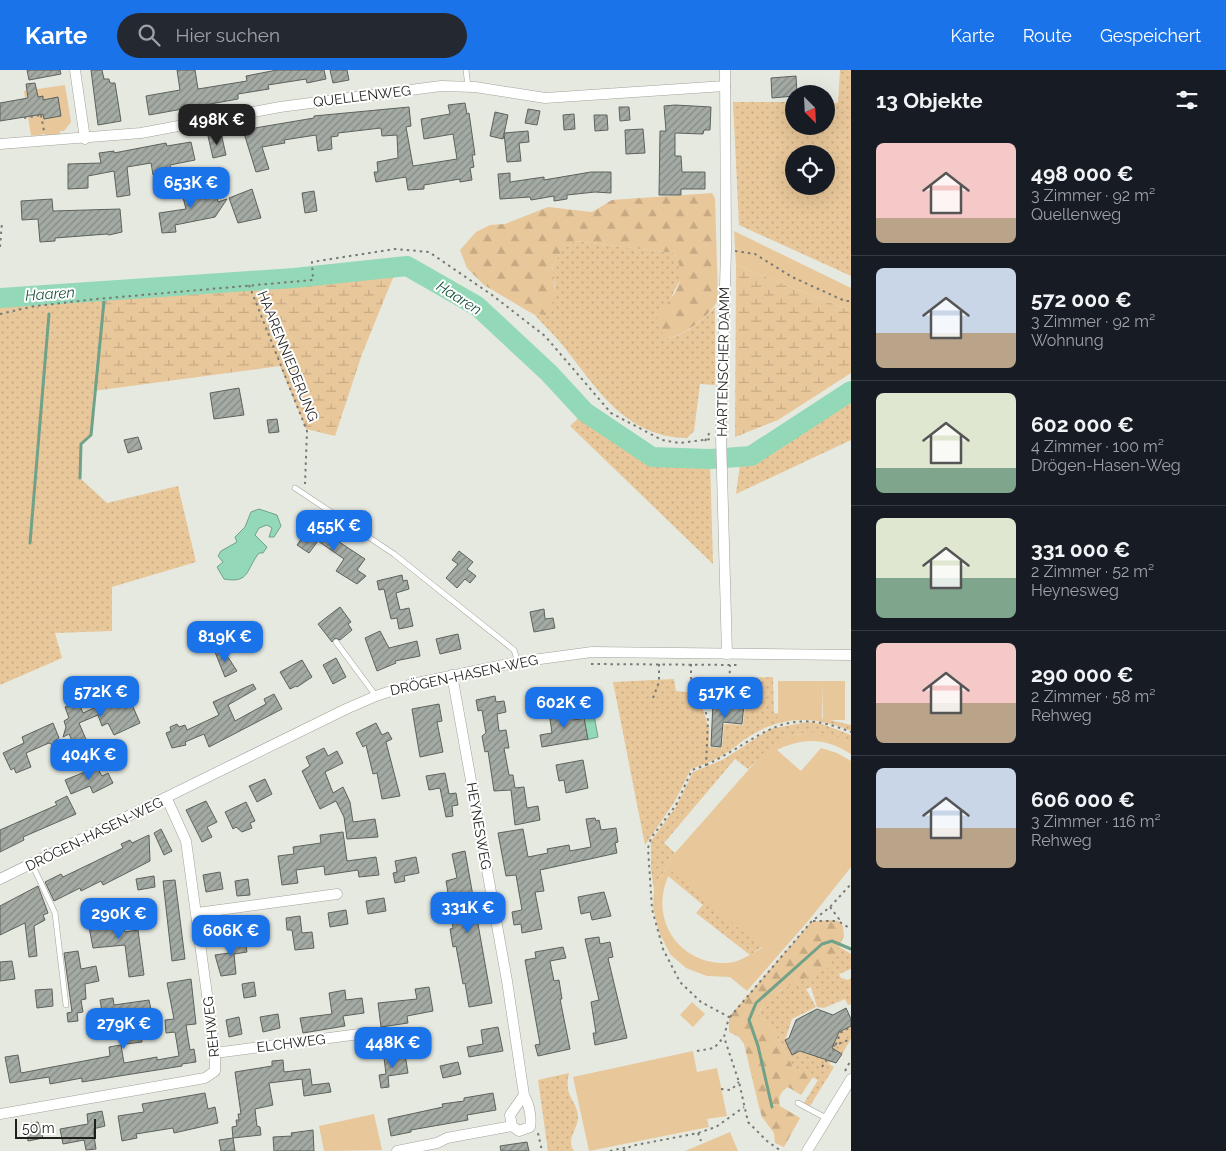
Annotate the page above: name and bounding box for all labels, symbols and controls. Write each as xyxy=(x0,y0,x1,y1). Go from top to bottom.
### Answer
search box xyxy=(117,13,467,58)
text: Karte xyxy=(25,21,87,50)
icon: search xyxy=(135,21,163,49)
text: Hier suchen xyxy=(175,24,280,46)
text: Karte xyxy=(951,25,995,46)
text: Route xyxy=(1023,25,1072,46)
text: Gespeichert xyxy=(1100,25,1201,46)
street label: QUELLENWEG xyxy=(312,82,412,110)
north arrow xyxy=(785,85,835,135)
map controls xyxy=(785,85,835,195)
icon: filters xyxy=(1173,86,1201,114)
text: 13 Objekte xyxy=(876,88,983,113)
pin: 498K € xyxy=(176,104,258,146)
text: 498K € xyxy=(189,110,245,129)
button: locate xyxy=(785,145,835,195)
text: 498 000 € xyxy=(1031,161,1134,186)
icon: home xyxy=(916,163,976,223)
pin: 653K € xyxy=(150,166,232,209)
text: 653K € xyxy=(164,173,218,192)
text: 3 Zimmer · 92 m² xyxy=(1031,186,1155,205)
text: Quellenweg xyxy=(1031,205,1121,224)
water label: Haaren xyxy=(433,277,485,319)
water label: Haaren xyxy=(25,283,75,305)
street label: HARTENSCHER DAMM xyxy=(714,287,732,437)
text: 572 000 € xyxy=(1031,287,1132,312)
street label: HAARENNIEDERUNG xyxy=(254,288,322,424)
icon: home xyxy=(916,288,976,348)
text: 3 Zimmer · 92 m² xyxy=(1031,312,1155,331)
text: Wohnung xyxy=(1031,331,1104,350)
text: 602 000 € xyxy=(1031,412,1134,437)
icon: home xyxy=(916,413,976,473)
text: 4 Zimmer · 100 m² xyxy=(1031,437,1164,456)
text: Drögen-Hasen-Weg xyxy=(1031,456,1181,475)
pin: 455K € xyxy=(293,510,375,552)
text: 455K € xyxy=(307,516,361,535)
text: 331 000 € xyxy=(1031,537,1130,562)
icon: home xyxy=(916,538,976,598)
text: 2 Zimmer · 52 m² xyxy=(1031,562,1154,581)
text: Heynesweg xyxy=(1031,581,1119,600)
pin: 819K € xyxy=(184,620,266,663)
text: 819K € xyxy=(198,627,252,646)
street label: DRÖGEN-HASEN-WEG xyxy=(388,650,539,699)
text: 290 000 € xyxy=(1031,662,1134,687)
icon: home xyxy=(916,663,976,723)
pin: 572K € xyxy=(60,676,142,718)
pin: 517K € xyxy=(684,676,766,719)
text: 572K € xyxy=(74,682,128,701)
text: 517K € xyxy=(699,683,751,702)
pin: 602K € xyxy=(523,686,605,729)
text: 2 Zimmer · 58 m² xyxy=(1031,687,1155,706)
text: 602K € xyxy=(536,693,592,712)
text: Rehweg xyxy=(1031,706,1092,725)
pin: 404K € xyxy=(48,738,130,781)
text: 404K € xyxy=(61,745,117,764)
street label: HEYNESWEG xyxy=(463,781,495,871)
text: 606 000 € xyxy=(1031,787,1135,812)
icon: home xyxy=(916,788,976,848)
street label: DRÖGEN-HASEN-WEG xyxy=(22,792,165,874)
text: 3 Zimmer · 116 m² xyxy=(1031,812,1161,831)
text: Rehweg xyxy=(1031,831,1092,850)
pin: 331K € xyxy=(427,892,509,934)
pin: 290K € xyxy=(78,898,160,940)
text: 331K € xyxy=(442,898,494,917)
text: 290K € xyxy=(91,904,147,923)
pin: 606K € xyxy=(190,914,272,957)
text: 606K € xyxy=(203,921,259,940)
street label: REHWEG xyxy=(200,996,222,1058)
pin: 279K € xyxy=(83,1008,165,1050)
text: 279K € xyxy=(97,1014,151,1033)
pin: 448K € xyxy=(352,1026,434,1069)
street label: ELCHWEG xyxy=(256,1031,326,1055)
text: 448K € xyxy=(365,1033,421,1052)
scale bar xyxy=(15,1116,96,1139)
text: 50 m xyxy=(22,1120,55,1136)

